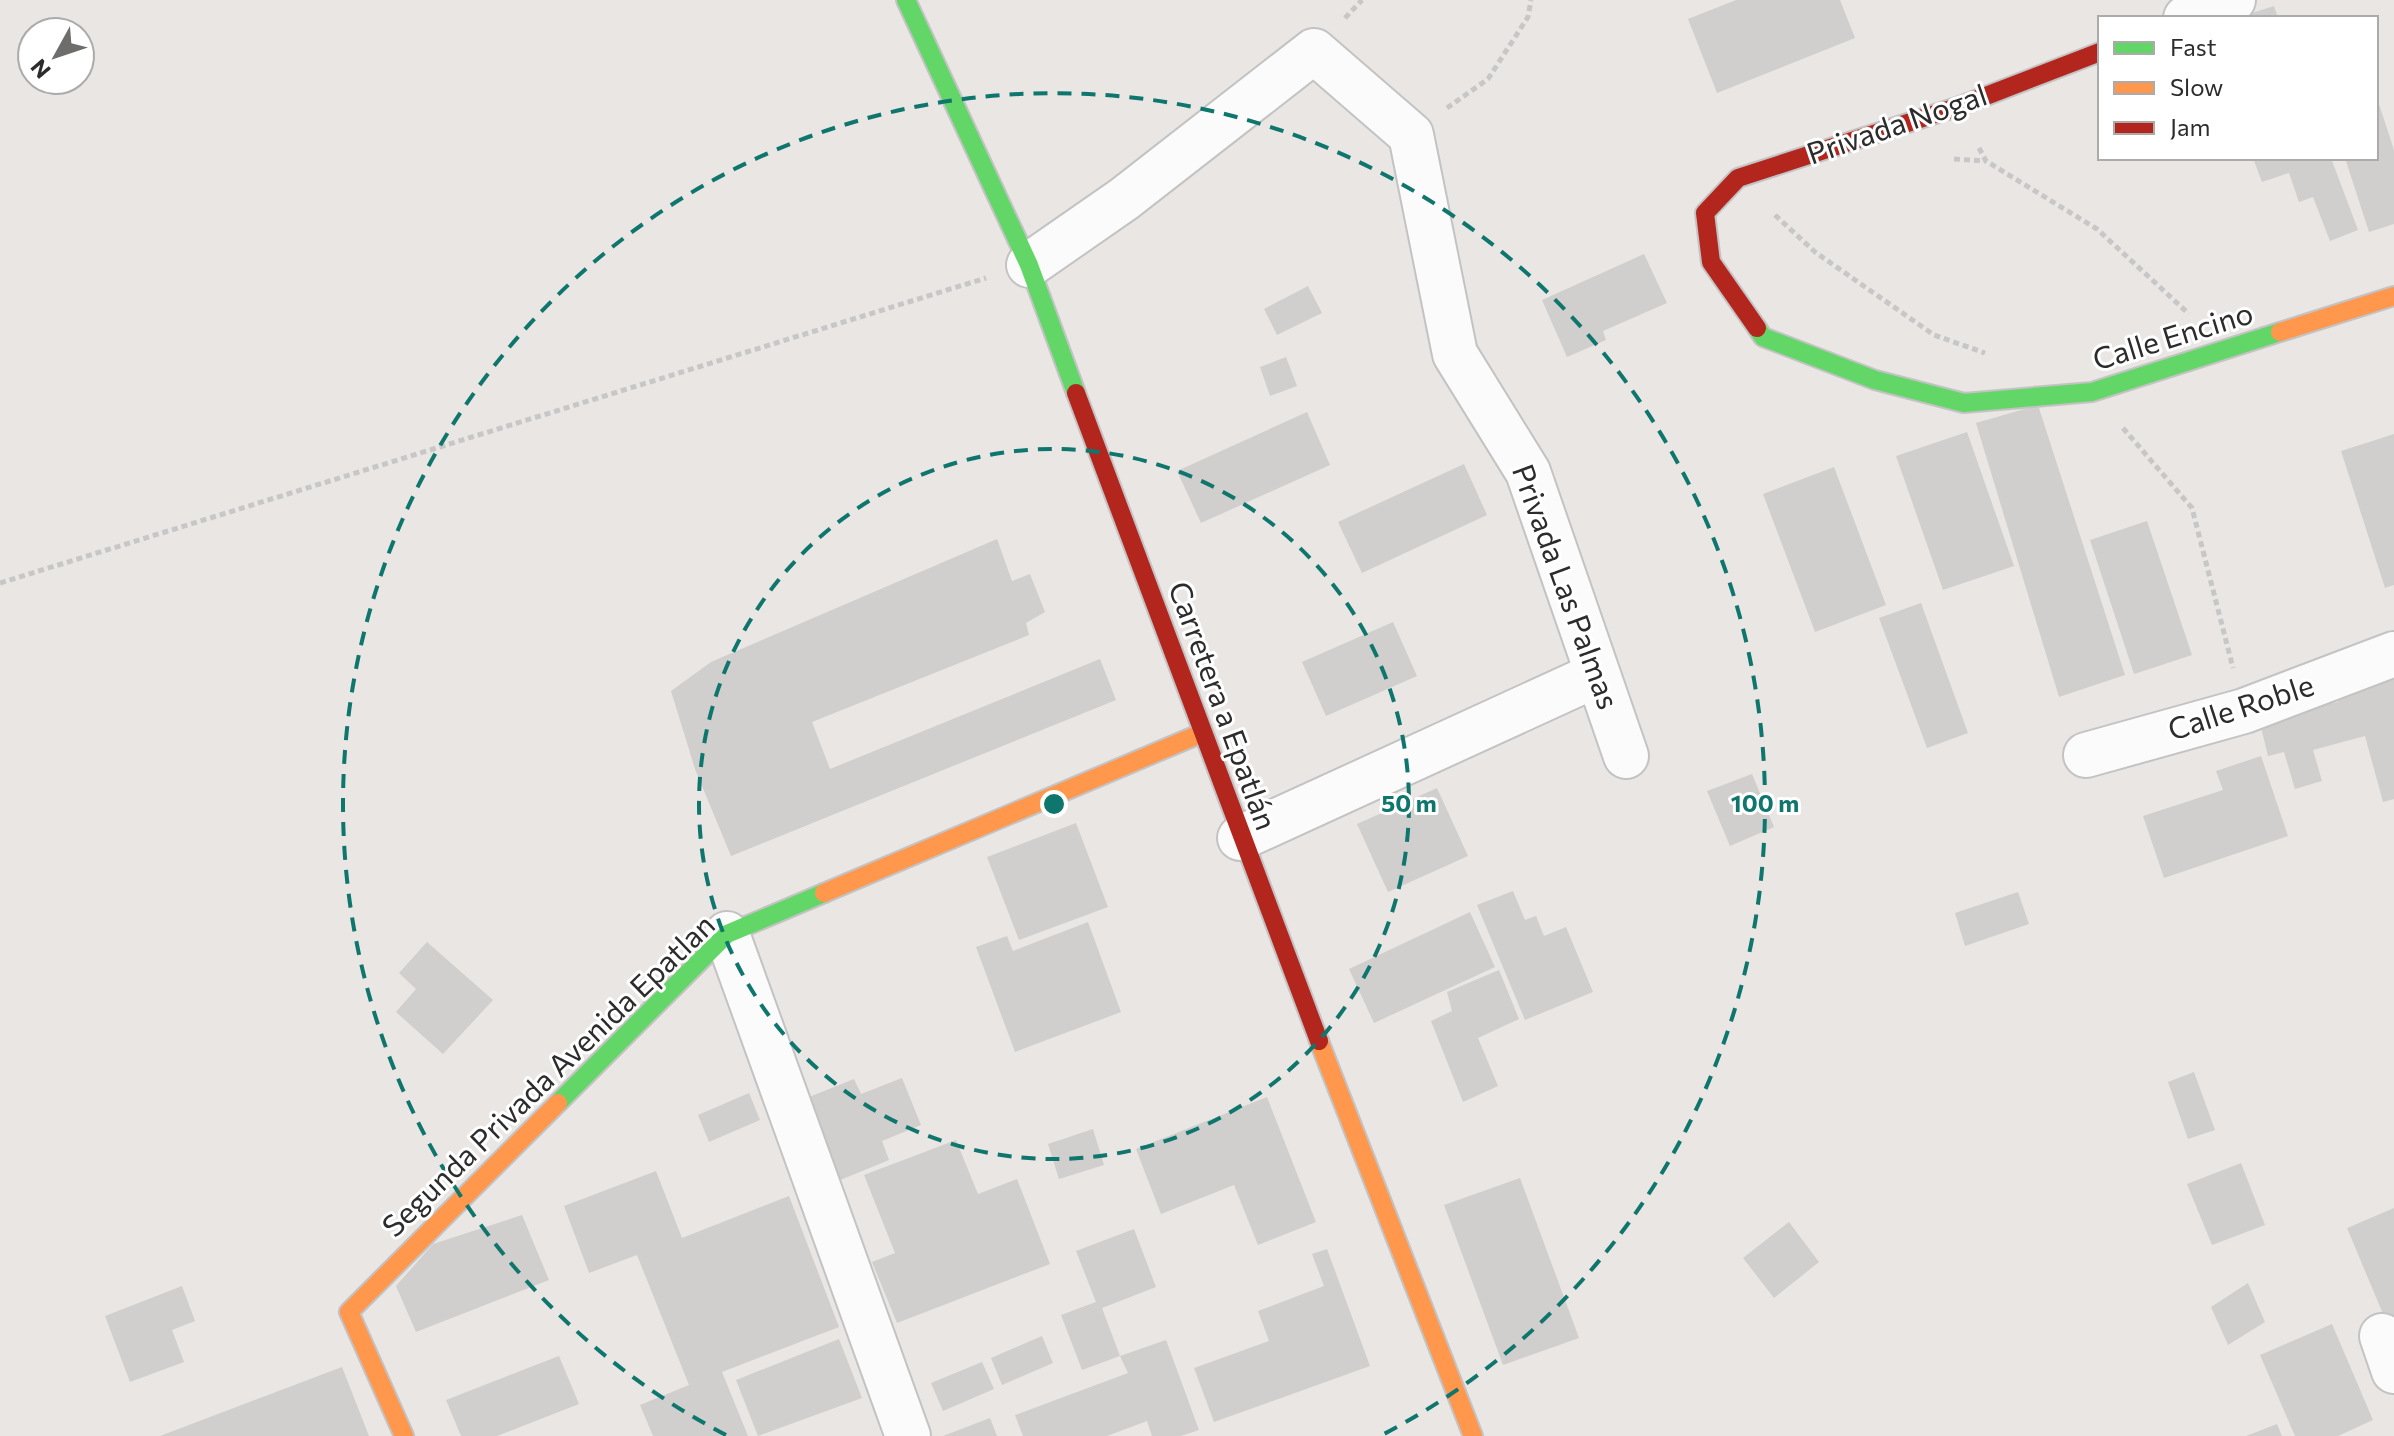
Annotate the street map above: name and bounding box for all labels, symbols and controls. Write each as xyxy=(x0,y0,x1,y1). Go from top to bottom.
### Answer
north arrow xyxy=(16,16,96,96)
legend xyxy=(2098,16,2378,160)
text: Fast xyxy=(2170,32,2217,61)
text: N xyxy=(25,54,56,84)
text: Slow xyxy=(2170,72,2223,101)
street label: Privada Nogal xyxy=(1801,75,1991,171)
text: Jam xyxy=(2170,112,2210,141)
street label: Calle Encino xyxy=(2088,293,2257,377)
street label: Privada Las Palmas xyxy=(1506,459,1629,714)
street label: Carretera a Epatlán xyxy=(1162,576,1286,834)
street label: Calle Roble xyxy=(2163,665,2318,747)
text: 50 m xyxy=(1381,788,1437,817)
text: 100 m xyxy=(1731,788,1799,817)
centre of rings xyxy=(1040,790,1068,818)
street label: Segunda Privada Avenida Epatlan xyxy=(373,905,721,1243)

